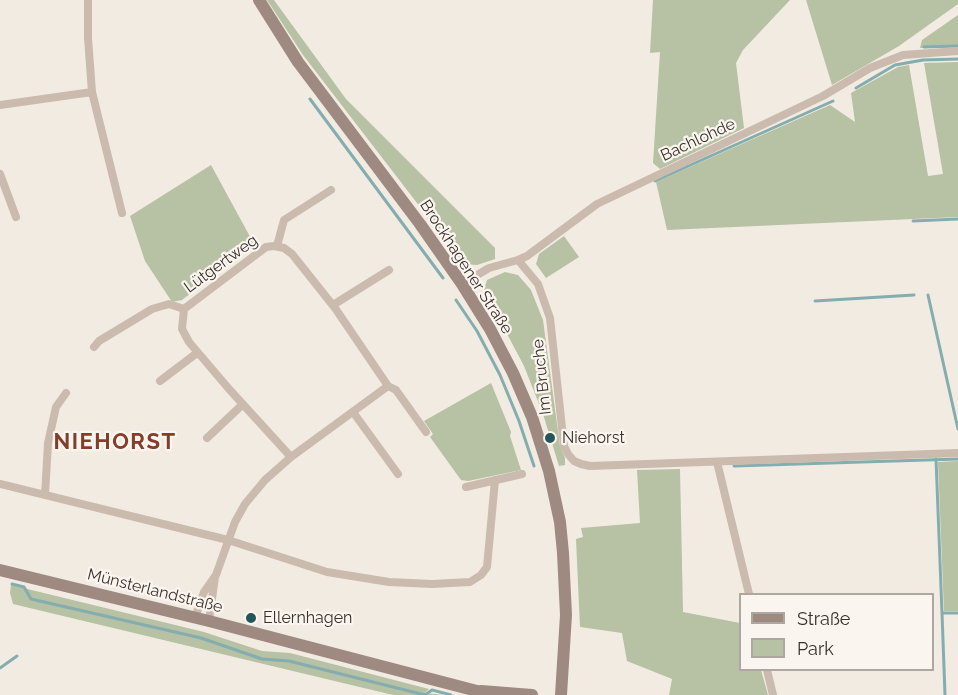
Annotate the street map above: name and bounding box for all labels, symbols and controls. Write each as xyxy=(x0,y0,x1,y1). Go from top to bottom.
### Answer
street label: Bachlohde xyxy=(658,114,738,166)
street label: Brockhagener Straße xyxy=(415,196,517,338)
street label: Lütgertweg xyxy=(180,231,262,297)
street label: Im Bruche xyxy=(528,338,556,416)
place label: Niehorst xyxy=(562,428,625,448)
district label: NIEHORST xyxy=(53,429,177,455)
marker: Niehorst xyxy=(543,431,557,445)
street label: Münsterlandstraße xyxy=(85,565,225,617)
legend xyxy=(739,593,934,671)
place label: Ellernhagen xyxy=(263,608,352,628)
text: Straße xyxy=(797,608,850,629)
marker: Ellernhagen xyxy=(244,611,258,625)
text: Park xyxy=(797,638,834,659)

